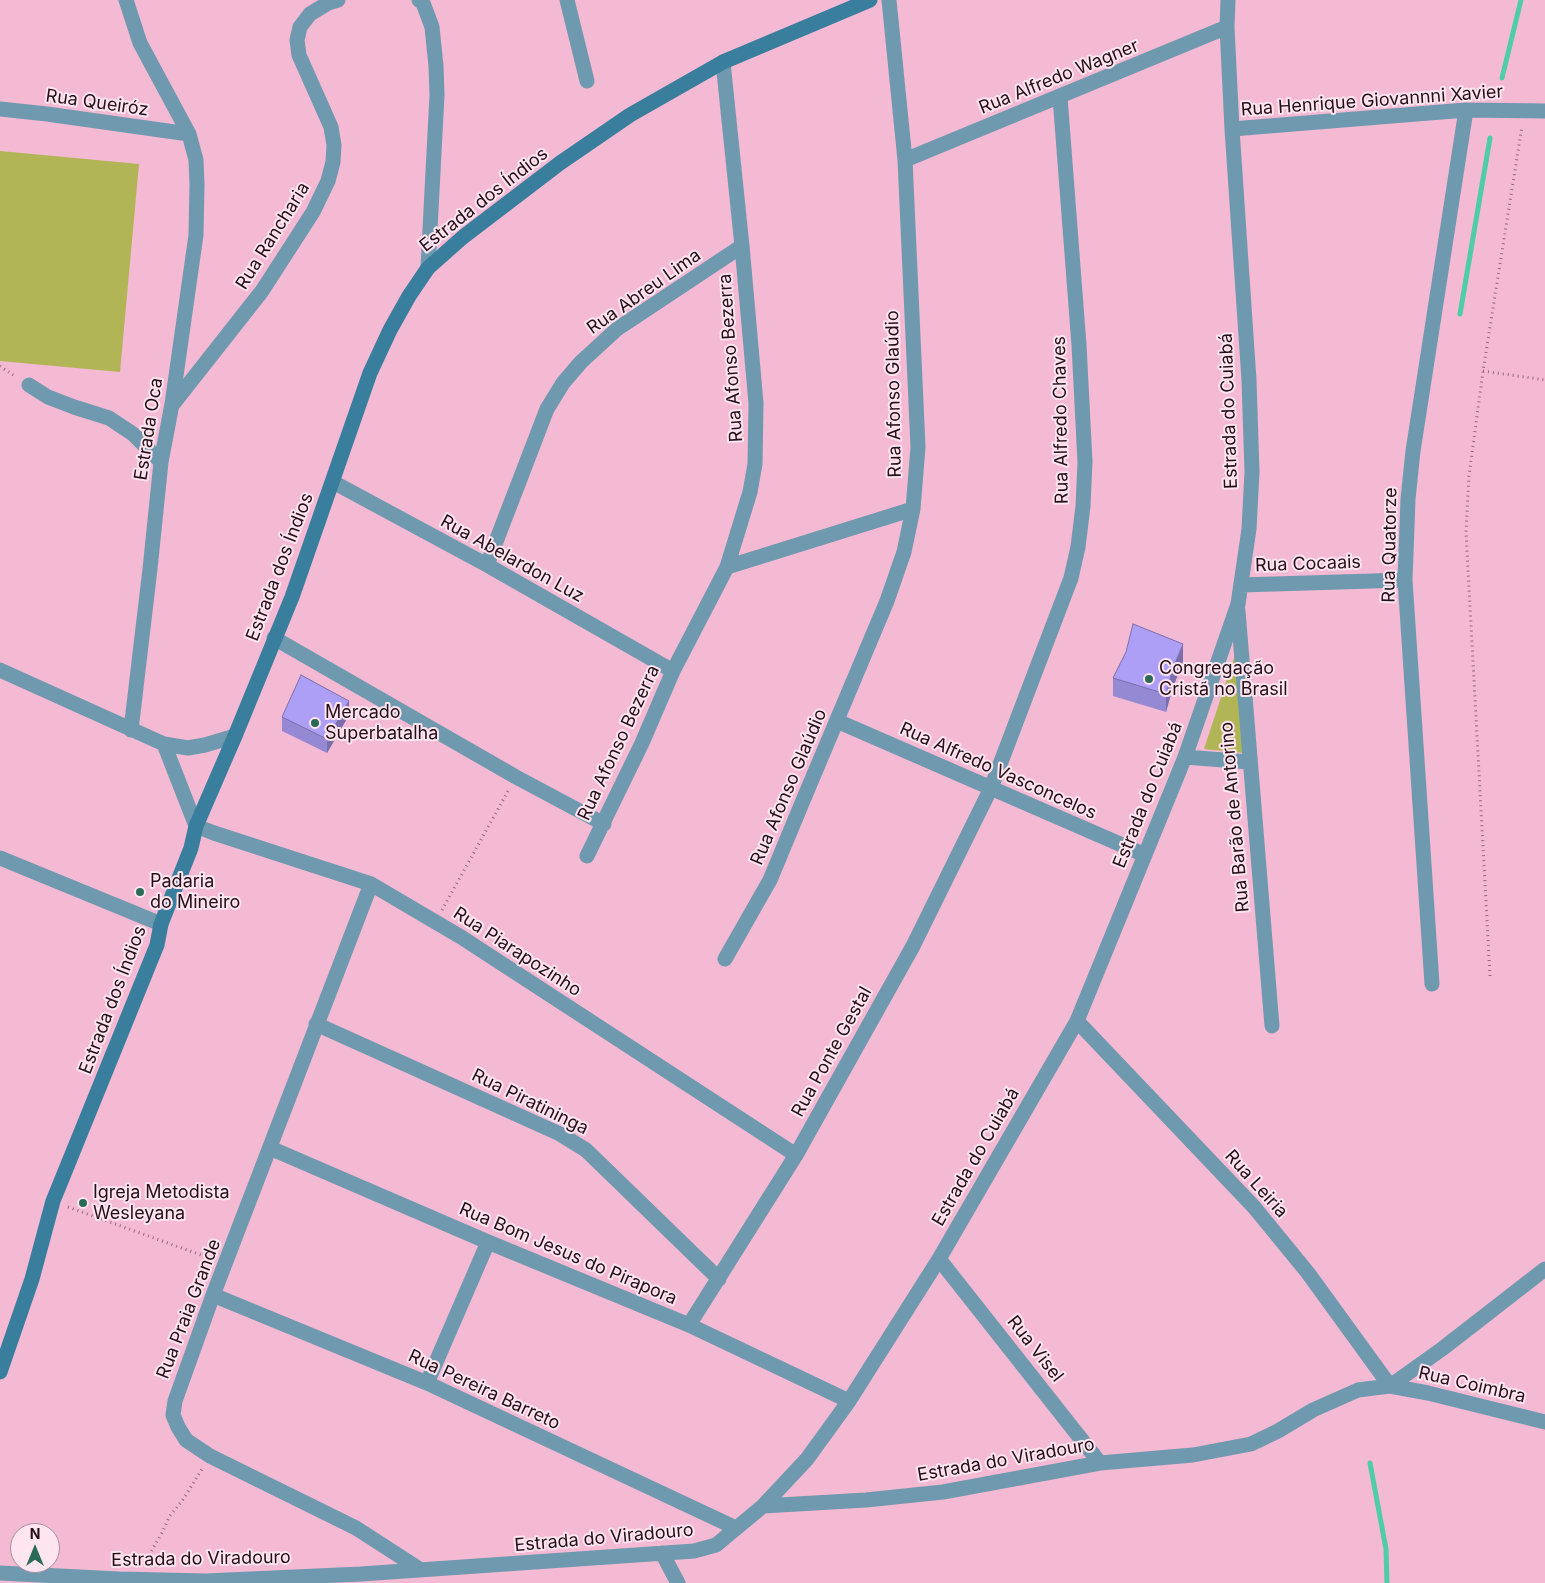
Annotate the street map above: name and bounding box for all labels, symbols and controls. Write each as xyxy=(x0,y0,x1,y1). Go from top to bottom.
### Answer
street label: Rua Alfredo Wagner xyxy=(976,35,1142,119)
street label: Rua Henrique Giovannni Xavier xyxy=(1240,81,1504,121)
street label: Rua Queiróz xyxy=(44,85,150,121)
street label: Estrada dos Índios xyxy=(416,143,552,257)
street label: Rua Rancharia xyxy=(231,178,315,294)
street label: Rua Abreu Lima xyxy=(583,245,705,339)
street label: Rua Afonso Bezerra xyxy=(714,273,748,443)
street label: Rua Afonso Glaúdio xyxy=(882,310,906,478)
street label: Estrada do Cuiabá xyxy=(1215,333,1243,489)
street label: Rua Alfredo Chaves xyxy=(1049,336,1073,504)
street label: Estrada Oca xyxy=(130,376,168,482)
street label: Rua Quatorze xyxy=(1378,487,1402,603)
street label: Estrada dos Índios xyxy=(242,490,318,644)
street label: Rua Abelardon Luz xyxy=(437,511,587,607)
street label: Rua Cocaais xyxy=(1255,551,1361,577)
place label: Congregação Cristã no Brasil xyxy=(1159,658,1288,701)
street label: Rua Afonso Bezerra xyxy=(574,662,664,824)
marker: Congregação Cristã no Brasil xyxy=(1143,673,1155,685)
place label: Mercado Superbatalha xyxy=(325,702,438,744)
street label: Rua Afonso Glaúdio xyxy=(746,706,832,868)
marker: Mercado Superbatalha xyxy=(309,717,321,729)
street label: Rua Alfredo Vasconcelos xyxy=(896,718,1100,824)
street label: Estrada do Cuiabá xyxy=(1109,719,1187,871)
street label: Rua Barão de Antorino xyxy=(1216,721,1254,913)
place label: Padaria do Mineiro xyxy=(150,871,240,914)
marker: Padaria do Mineiro xyxy=(134,886,146,898)
street label: Rua Piarapozinho xyxy=(449,903,585,1001)
street label: Estrada dos Índios xyxy=(75,923,151,1077)
street label: Rua Ponte Gestal xyxy=(787,983,877,1121)
street label: Rua Piratininga xyxy=(468,1064,592,1140)
street label: Estrada do Cuiabá xyxy=(928,1084,1024,1230)
street label: Rua Leiria xyxy=(1220,1146,1292,1222)
place label: Igreja Metodista Wesleyana xyxy=(93,1182,230,1224)
marker: Igreja Metodista Wesleyana xyxy=(77,1197,89,1209)
street label: Rua Bom Jesus do Pirapora xyxy=(456,1198,680,1310)
street label: Rua Praia Grande xyxy=(152,1236,226,1382)
street label: Rua Visel xyxy=(1002,1311,1068,1387)
street label: Rua Pereira Barreto xyxy=(405,1345,563,1435)
street label: Rua Coimbra xyxy=(1416,1362,1528,1408)
street label: Estrada do Viradouro xyxy=(916,1434,1096,1486)
street label: Estrada do Viradouro xyxy=(514,1519,694,1557)
north arrow xyxy=(10,1523,60,1573)
text: N xyxy=(30,1525,40,1542)
street label: Estrada do Viradouro xyxy=(111,1547,291,1571)

